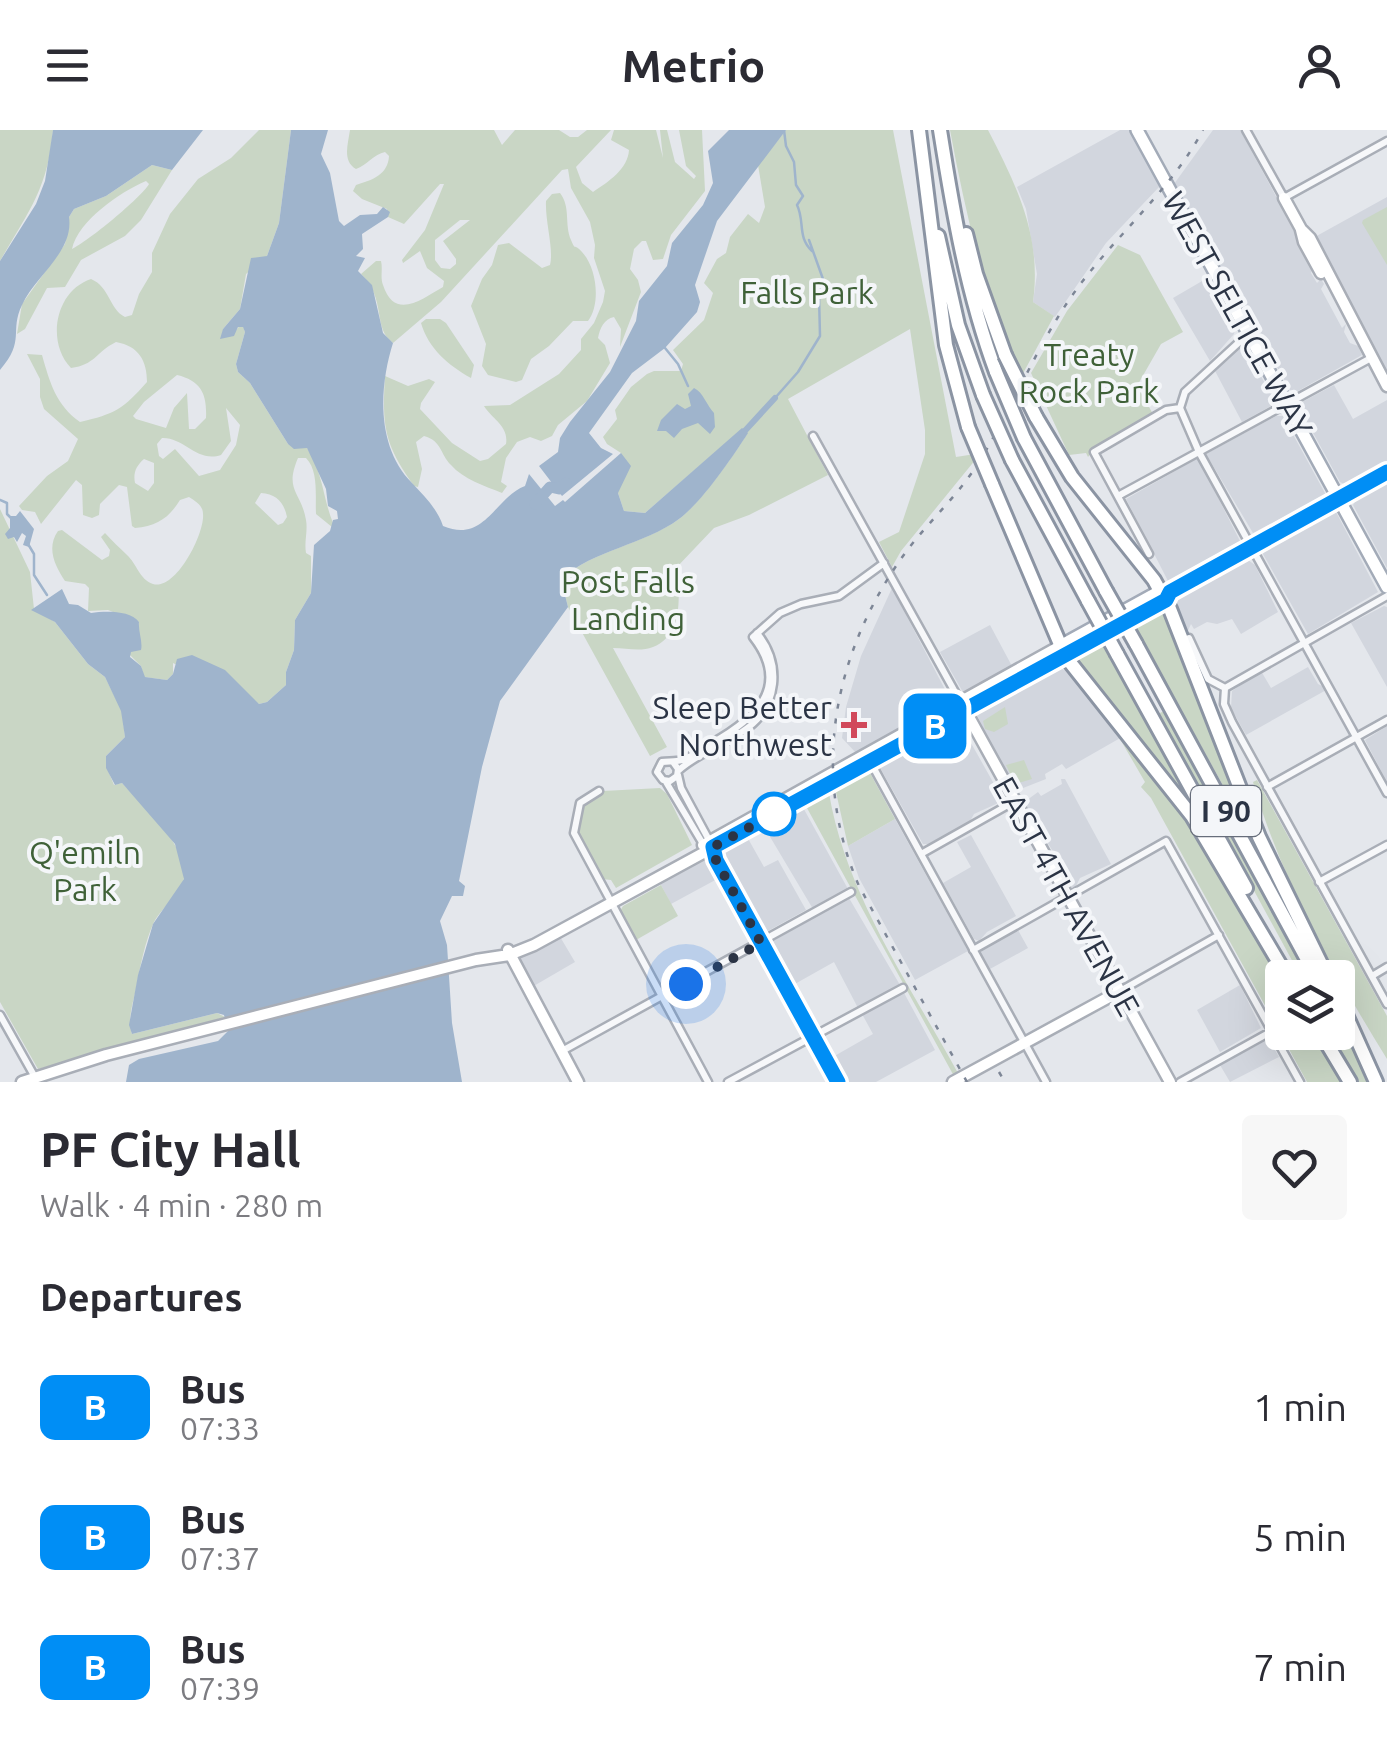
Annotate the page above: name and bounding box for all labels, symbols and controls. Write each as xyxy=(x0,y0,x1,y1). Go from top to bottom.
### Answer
icon: menu xyxy=(40,38,95,93)
icon: person xyxy=(1292,38,1347,93)
text: Metrio xyxy=(622,40,765,91)
street label: WEST SELTICE WAY xyxy=(1156,185,1320,443)
park label: Falls Park xyxy=(740,274,874,310)
park label: Treaty Rock Park xyxy=(1019,336,1159,409)
park label: Post Falls Landing xyxy=(561,563,695,636)
place label: Sleep Better Northwest xyxy=(653,689,832,762)
line badge: B xyxy=(902,694,968,758)
text: B xyxy=(923,706,947,746)
marker: Sleep Better Northwest xyxy=(841,712,867,738)
street label: EAST 4TH AVENUE xyxy=(987,770,1147,1022)
road number: I 90 xyxy=(1191,786,1261,836)
unlabelled marker xyxy=(753,793,795,835)
park label: Q'emiln Park xyxy=(29,834,141,907)
your location xyxy=(661,959,711,1009)
map controls xyxy=(1265,960,1355,1050)
button: layers xyxy=(1265,960,1355,1050)
button: heart xyxy=(1242,1115,1347,1220)
text: PF City Hall xyxy=(40,1122,301,1176)
text: Walk · 4 min · 280 m xyxy=(40,1187,323,1223)
text: Departures xyxy=(40,1276,242,1318)
text: Bus xyxy=(180,1368,245,1410)
text: 1 min xyxy=(1253,1386,1347,1428)
text: B xyxy=(83,1387,107,1427)
text: 07:33 xyxy=(180,1410,260,1446)
text: Bus xyxy=(180,1498,245,1540)
text: 5 min xyxy=(1253,1516,1347,1558)
text: B xyxy=(83,1517,107,1557)
text: 07:37 xyxy=(180,1540,260,1576)
text: Bus xyxy=(180,1628,245,1670)
text: 7 min xyxy=(1253,1646,1347,1688)
text: B xyxy=(83,1647,107,1687)
text: 07:39 xyxy=(180,1670,260,1706)

